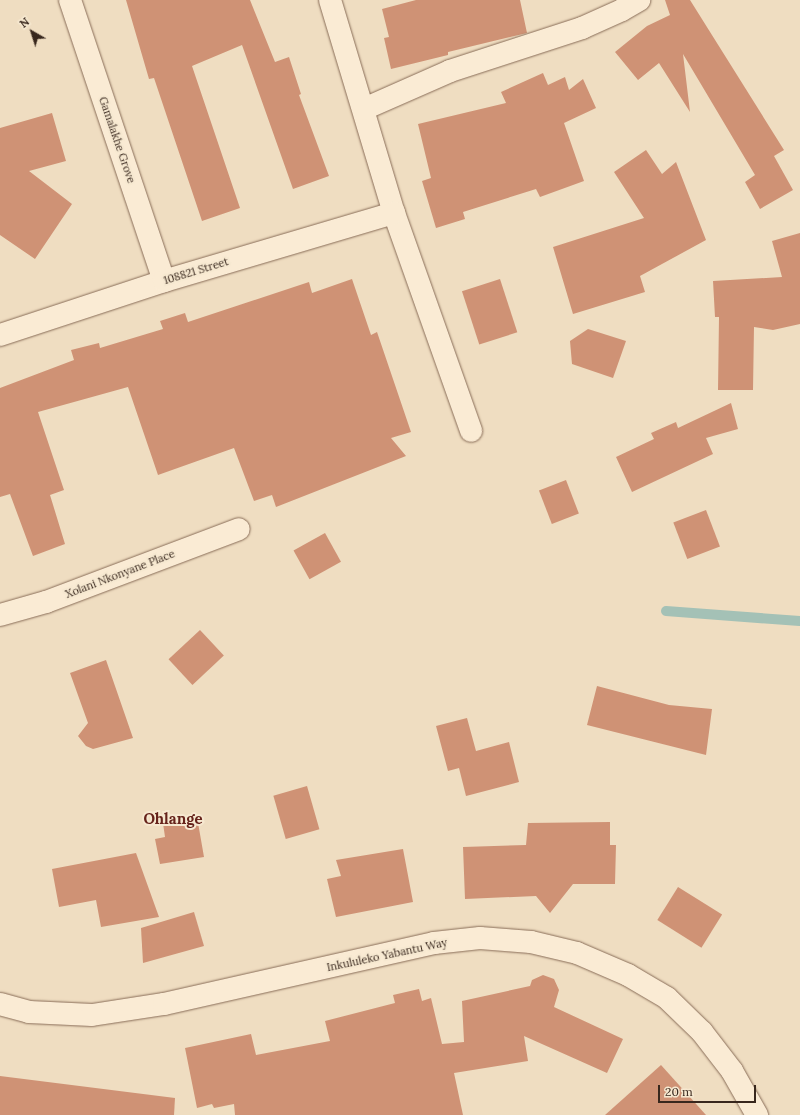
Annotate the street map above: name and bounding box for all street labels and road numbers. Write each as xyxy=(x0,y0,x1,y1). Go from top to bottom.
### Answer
street label: Gamalakhe Grove xyxy=(96,95,138,185)
street label: 108821 Street xyxy=(162,255,230,287)
street label: Xolani Nkonyane Place xyxy=(63,547,177,601)
street label: Inkululeko Yabantu Way xyxy=(326,936,448,974)

